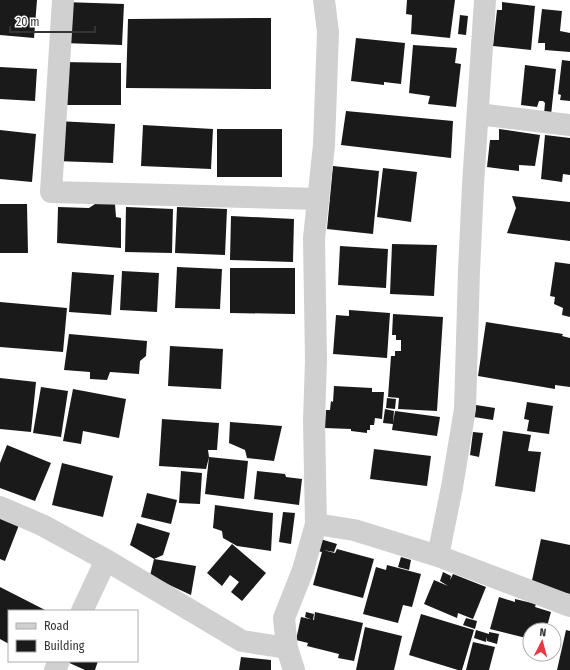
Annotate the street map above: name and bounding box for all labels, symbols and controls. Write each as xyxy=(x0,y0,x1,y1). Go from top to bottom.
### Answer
scale bar xyxy=(10,8,95,34)
text: 20 m xyxy=(16,15,40,29)
legend xyxy=(8,610,138,662)
text: Road xyxy=(44,619,69,633)
north arrow xyxy=(522,622,562,662)
text: N xyxy=(539,626,547,639)
text: Building xyxy=(44,639,85,653)

